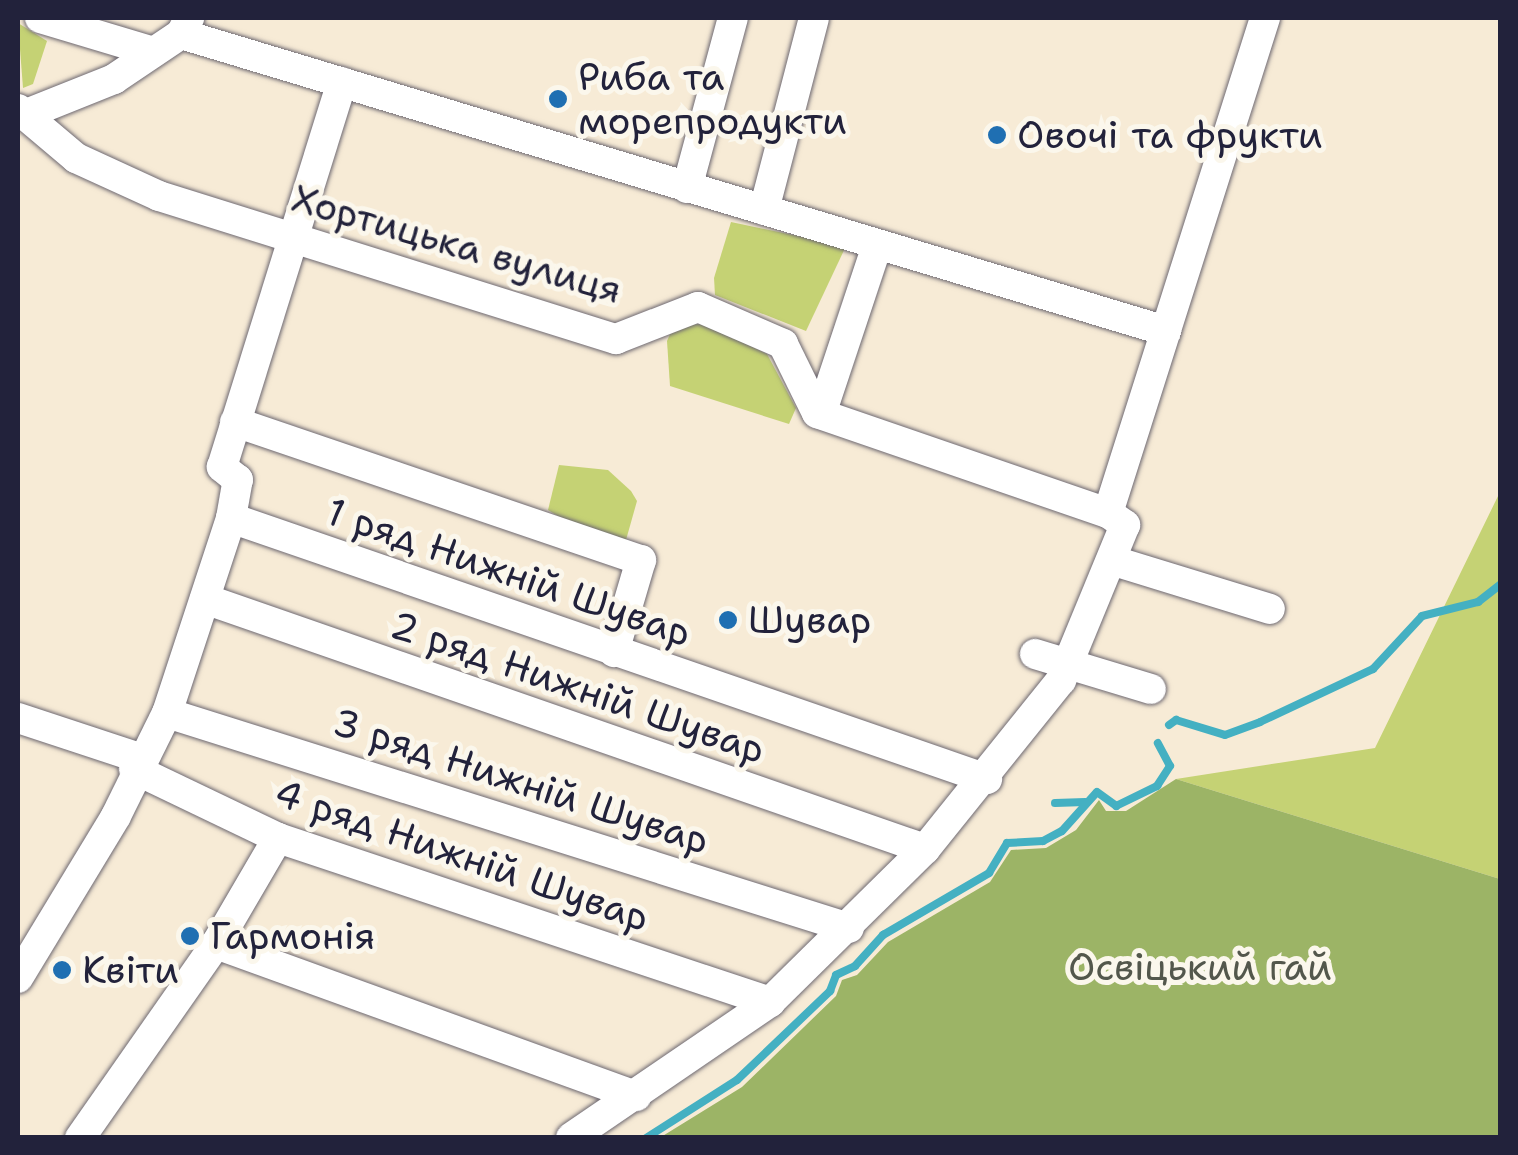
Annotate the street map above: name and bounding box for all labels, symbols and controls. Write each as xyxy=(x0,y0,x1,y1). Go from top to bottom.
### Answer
place label: Риба та морепродукти xyxy=(578,54,847,143)
marker: Риба та морепродукти xyxy=(547,88,569,110)
place label: Овочі та фрукти xyxy=(1017,112,1323,158)
marker: Овочі та фрукти xyxy=(986,124,1008,146)
street label: Хортицька вулиця xyxy=(287,175,627,313)
street label: 1 ряд Нижній Шувар xyxy=(321,488,697,656)
place label: Шувар xyxy=(748,597,871,643)
street label: 2 ряд Нижній Шувар xyxy=(385,601,771,773)
marker: Шувар xyxy=(717,609,739,631)
street label: 3 ряд Нижній Шувар xyxy=(327,699,715,863)
street label: 4 ряд Нижній Шувар xyxy=(269,769,655,941)
place label: Гармонія xyxy=(210,913,375,959)
marker: Гармонія xyxy=(179,925,201,947)
park label: Освіцький гай xyxy=(1068,944,1332,990)
place label: Квіти xyxy=(82,947,179,993)
marker: Квіти xyxy=(51,959,73,981)

